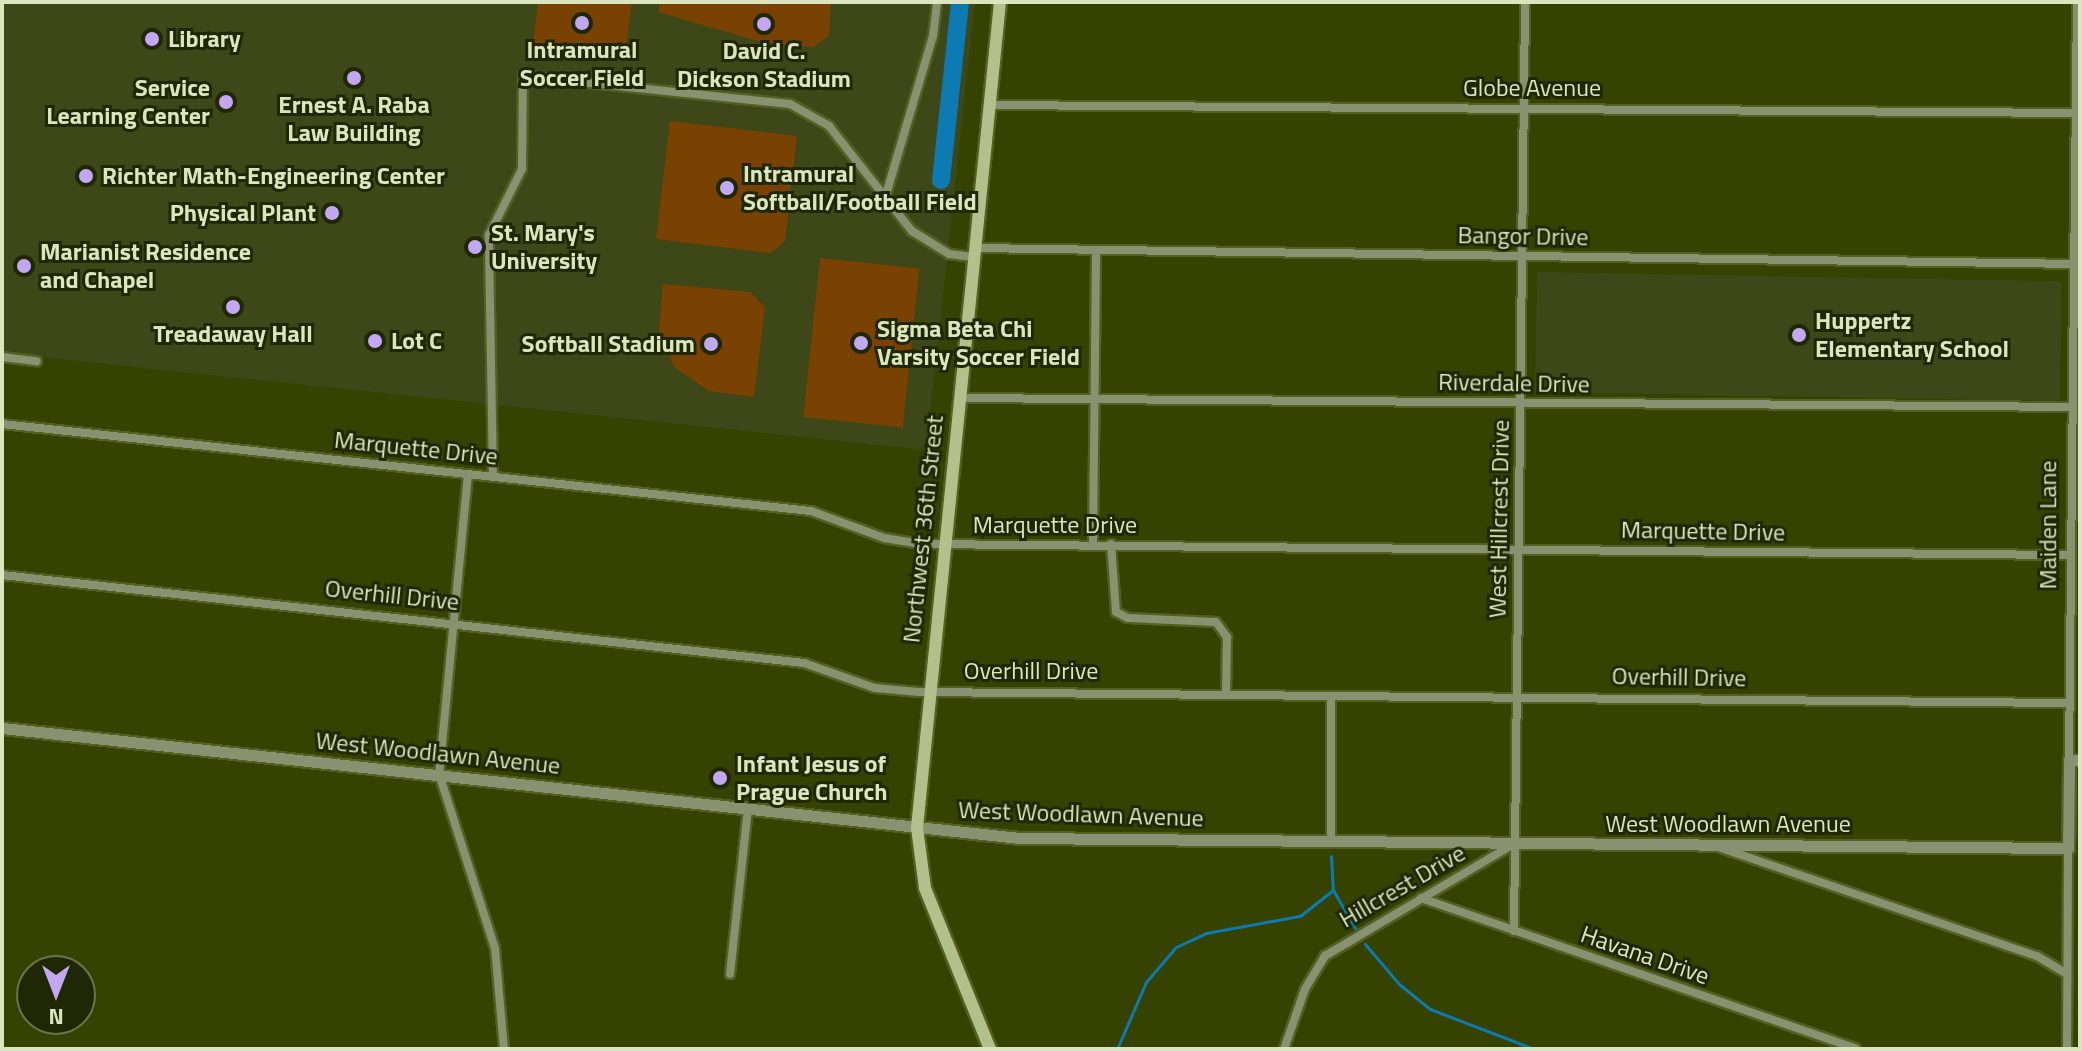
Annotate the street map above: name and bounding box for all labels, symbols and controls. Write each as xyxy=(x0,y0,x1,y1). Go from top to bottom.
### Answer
marker: Intramural Soccer Field xyxy=(573,14,591,32)
marker: David C. Dickson Stadium xyxy=(755,15,773,33)
place label: Library xyxy=(168,25,241,53)
marker: Library xyxy=(143,30,161,48)
place label: Intramural Soccer Field xyxy=(520,36,644,92)
place label: David C. Dickson Stadium xyxy=(677,37,851,93)
marker: Ernest A. Raba Law Building xyxy=(345,69,363,87)
place label: Service Learning Center xyxy=(46,74,210,130)
street label: Globe Avenue xyxy=(1463,74,1601,102)
place label: Ernest A. Raba Law Building xyxy=(278,91,430,147)
marker: Service Learning Center xyxy=(217,93,235,111)
place label: Intramural Softball/Football Field xyxy=(743,160,977,216)
place label: Richter Math-Engineering Center xyxy=(102,162,445,190)
marker: Richter Math-Engineering Center xyxy=(77,167,95,185)
marker: Intramural Softball/Football Field xyxy=(718,179,736,197)
place label: Physical Plant xyxy=(170,199,316,227)
marker: Physical Plant xyxy=(323,204,341,222)
place label: St. Mary's University xyxy=(491,219,597,275)
street label: Bangor Drive xyxy=(1457,220,1589,252)
place label: Marianist Residence and Chapel xyxy=(40,238,251,294)
marker: St. Mary's University xyxy=(466,238,484,256)
marker: Marianist Residence and Chapel xyxy=(15,257,33,275)
marker: Treadaway Hall xyxy=(224,298,242,316)
place label: Huppertz Elementary School xyxy=(1815,307,2009,363)
place label: Sigma Beta Chi Varsity Soccer Field xyxy=(877,315,1080,371)
place label: Treadaway Hall xyxy=(153,320,313,348)
marker: Huppertz Elementary School xyxy=(1790,326,1808,344)
place label: Lot C xyxy=(391,327,442,355)
place label: Softball Stadium xyxy=(522,330,695,358)
marker: Lot C xyxy=(366,332,384,350)
marker: Sigma Beta Chi Varsity Soccer Field xyxy=(852,334,870,352)
marker: Softball Stadium xyxy=(702,335,720,353)
street label: Riverdale Drive xyxy=(1438,367,1590,399)
street label: Northwest 36th Street xyxy=(897,414,949,644)
street label: West Hillcrest Drive xyxy=(1483,420,1515,618)
street label: Marquette Drive xyxy=(333,425,499,471)
street label: Maiden Lane xyxy=(2034,461,2062,589)
street label: Marquette Drive xyxy=(973,511,1137,539)
street label: Marquette Drive xyxy=(1621,515,1785,547)
street label: Overhill Drive xyxy=(324,574,460,616)
street label: Overhill Drive xyxy=(964,657,1098,685)
street label: Overhill Drive xyxy=(1611,661,1747,693)
street label: West Woodlawn Avenue xyxy=(314,726,562,780)
place label: Infant Jesus of Prague Church xyxy=(736,750,887,806)
marker: Infant Jesus of Prague Church xyxy=(711,769,729,787)
street label: West Woodlawn Avenue xyxy=(958,795,1204,833)
street label: West Woodlawn Avenue xyxy=(1605,810,1851,838)
street label: Hillcrest Drive xyxy=(1334,838,1470,934)
street label: Havana Drive xyxy=(1577,920,1713,990)
north arrow xyxy=(16,955,96,1035)
text: N xyxy=(48,1000,64,1034)

